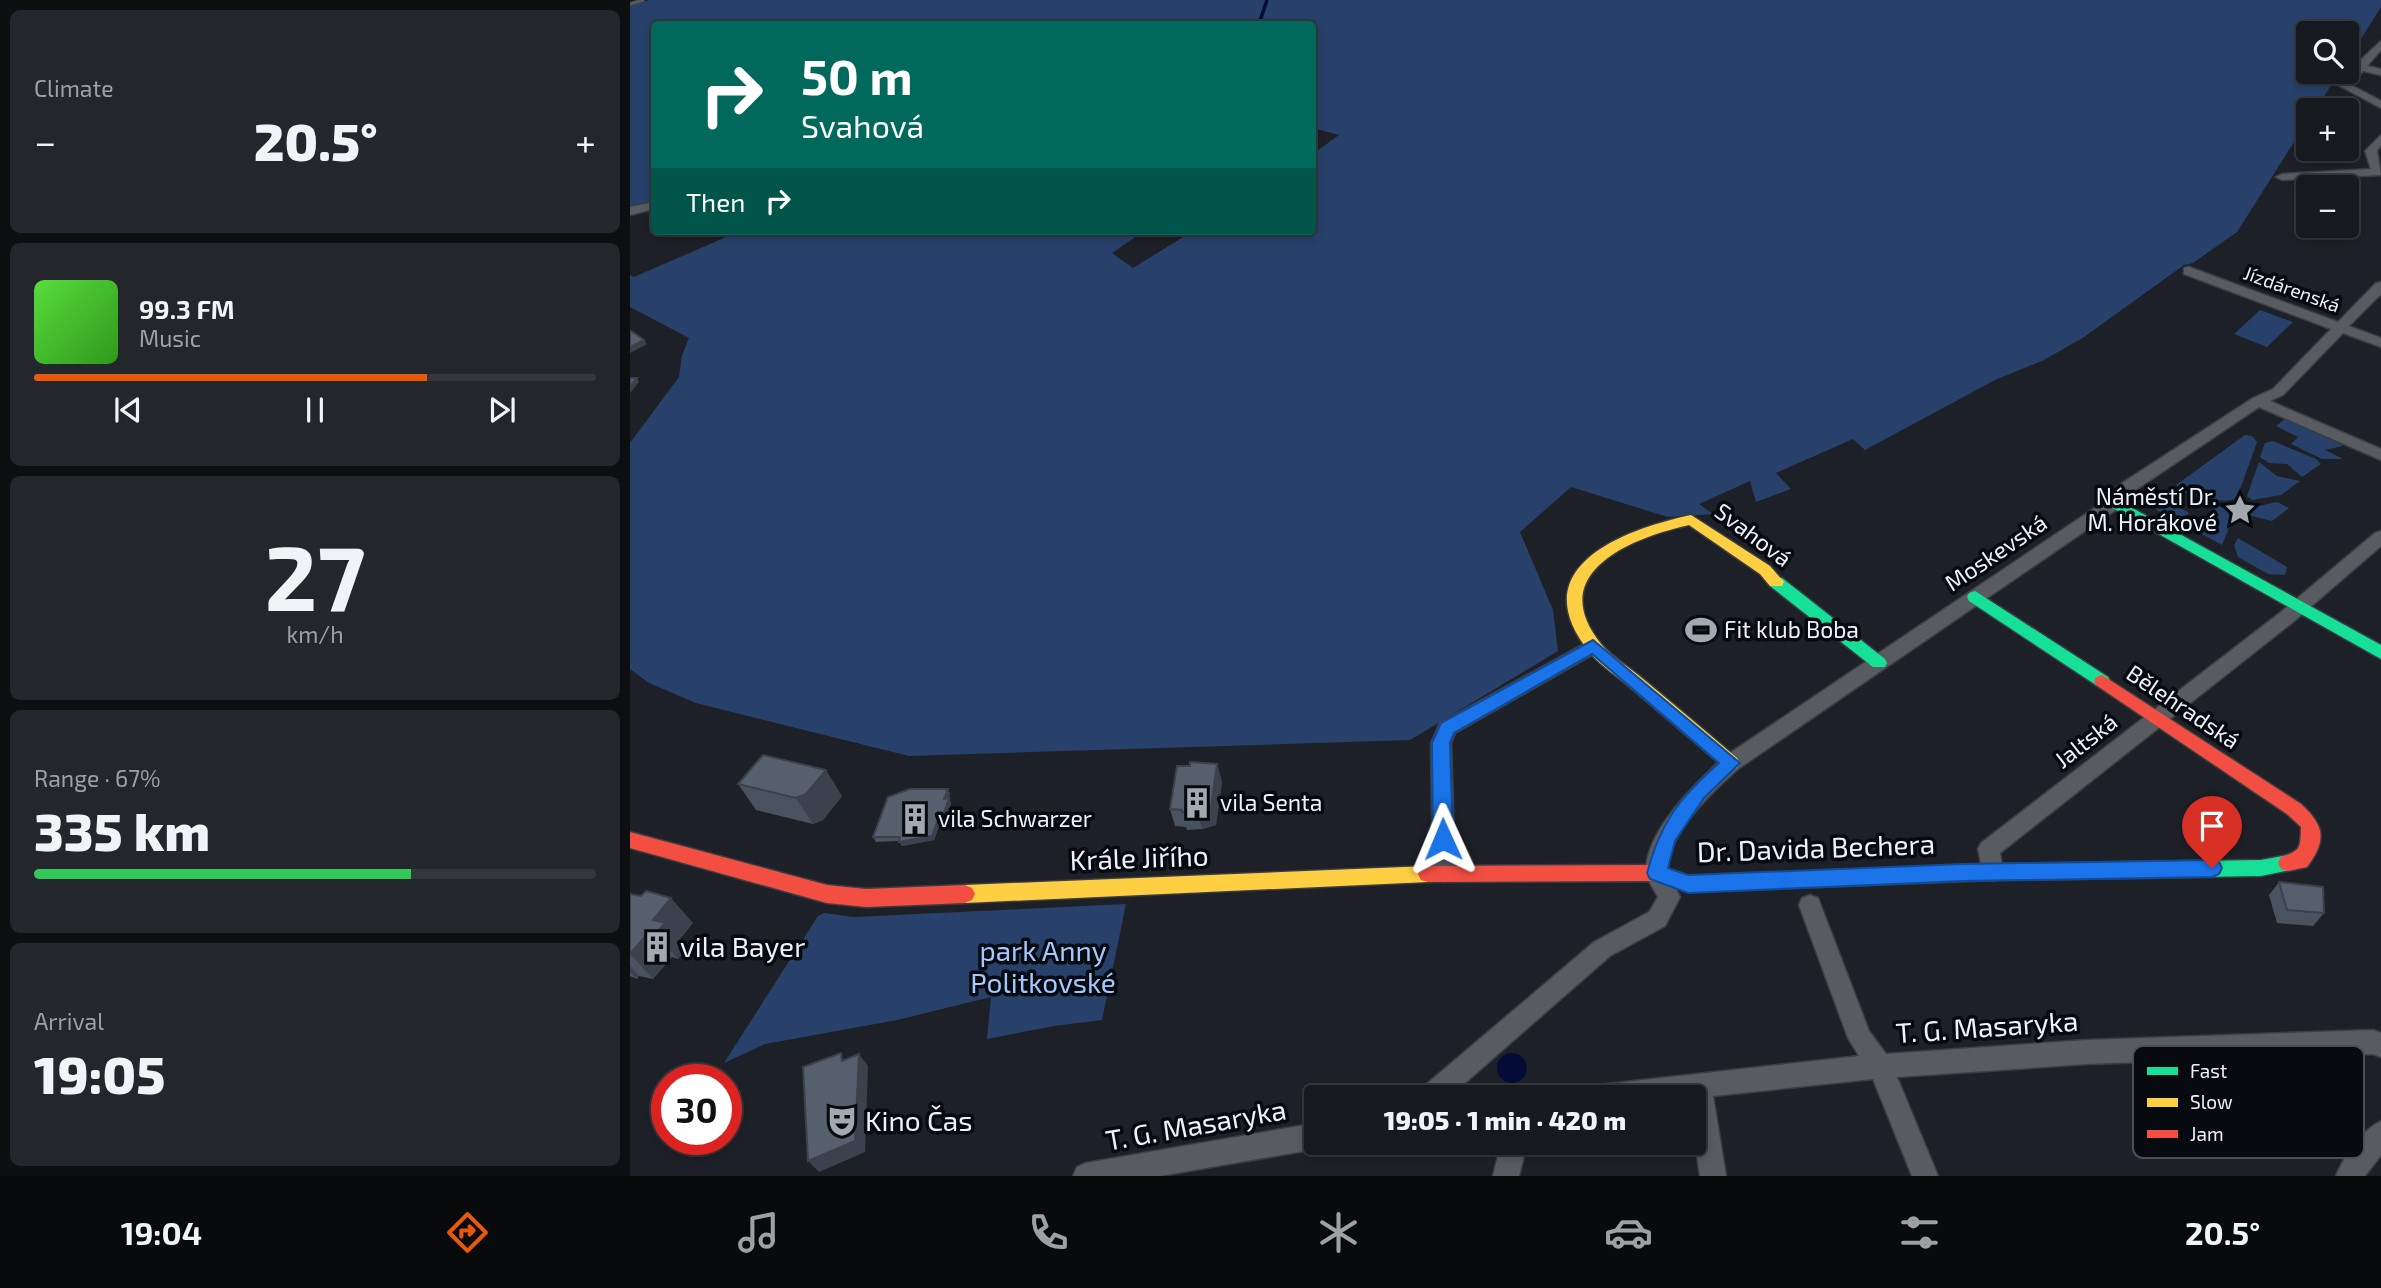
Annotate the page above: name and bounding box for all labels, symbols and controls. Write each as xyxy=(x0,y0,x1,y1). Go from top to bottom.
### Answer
map controls xyxy=(2296,21,2359,238)
button: search xyxy=(2296,21,2359,84)
text: 50 m xyxy=(801,46,913,105)
icon: right xyxy=(686,49,777,140)
text: Climate xyxy=(34,74,114,102)
button: + xyxy=(2296,98,2359,161)
text: Svahová xyxy=(801,106,924,144)
text: 20.5° xyxy=(254,109,378,171)
text: − xyxy=(34,118,56,164)
text: + xyxy=(575,118,596,164)
button: − xyxy=(2296,175,2359,238)
icon: right xyxy=(759,182,797,220)
text: Then xyxy=(686,186,745,217)
street label: Jízdárenská xyxy=(2241,261,2343,317)
text: 99.3 FM xyxy=(139,293,235,324)
text: Music xyxy=(139,324,201,352)
icon: previous xyxy=(109,391,147,429)
icon: pause xyxy=(296,391,334,429)
icon: next xyxy=(483,391,521,429)
place label: Náměstí Dr. M. Horákové xyxy=(2087,482,2217,536)
place icon: Náměstí Dr. M. Horákové xyxy=(2223,493,2257,527)
street label: Svahová xyxy=(1710,496,1797,572)
street label: Moskevská xyxy=(1939,508,2052,596)
text: 27 xyxy=(265,520,365,629)
sports icon: Fit klub Boba xyxy=(1684,613,1718,647)
place label: Fit klub Boba xyxy=(1724,615,1859,643)
text: km/h xyxy=(286,620,344,648)
street label: Bělehradská xyxy=(2122,658,2245,754)
street label: Jaltská xyxy=(2048,707,2122,773)
text: Range · 67% xyxy=(34,764,160,792)
building icon: vila Senta xyxy=(1180,786,1214,820)
place label: vila Senta xyxy=(1220,788,1323,816)
pin xyxy=(2182,796,2242,868)
text: 335 km xyxy=(34,799,210,861)
building icon: vila Schwarzer xyxy=(898,802,932,836)
position arrow xyxy=(1406,802,1480,876)
place label: vila Schwarzer xyxy=(938,804,1092,832)
icon: arrive xyxy=(2193,807,2231,845)
street label: Dr. Davida Bechera xyxy=(1696,826,1936,868)
street label: Krále Jiřího xyxy=(1069,838,1209,876)
place label: vila Bayer xyxy=(680,929,805,963)
building icon: vila Bayer xyxy=(640,930,674,964)
park label: park Anny Politkovské xyxy=(970,933,1116,999)
street label: T. G. Masaryka xyxy=(1895,1003,2079,1049)
text: Arrival xyxy=(34,1007,104,1035)
text: 19:05 xyxy=(34,1042,165,1104)
legend xyxy=(2133,1046,2364,1158)
text: Fast xyxy=(2190,1059,2227,1082)
speed limit sign: 30 xyxy=(651,1064,742,1155)
text: Slow xyxy=(2190,1090,2233,1113)
street label: T. G. Masaryka xyxy=(1103,1091,1289,1157)
place label: Kino Čas xyxy=(865,1103,972,1137)
theatre icon: Kino Čas xyxy=(825,1104,859,1138)
text: 19:05 · 1 min · 420 m xyxy=(1384,1104,1626,1135)
text: Jam xyxy=(2190,1122,2224,1145)
icon: directions xyxy=(443,1208,492,1257)
icon: music xyxy=(734,1208,783,1257)
icon: phone xyxy=(1024,1208,1073,1257)
icon: climate xyxy=(1314,1208,1363,1257)
icon: car xyxy=(1604,1208,1653,1257)
icon: filters xyxy=(1895,1208,1944,1257)
text: 19:04 xyxy=(121,1213,202,1251)
text: 20.5° xyxy=(2185,1213,2260,1251)

